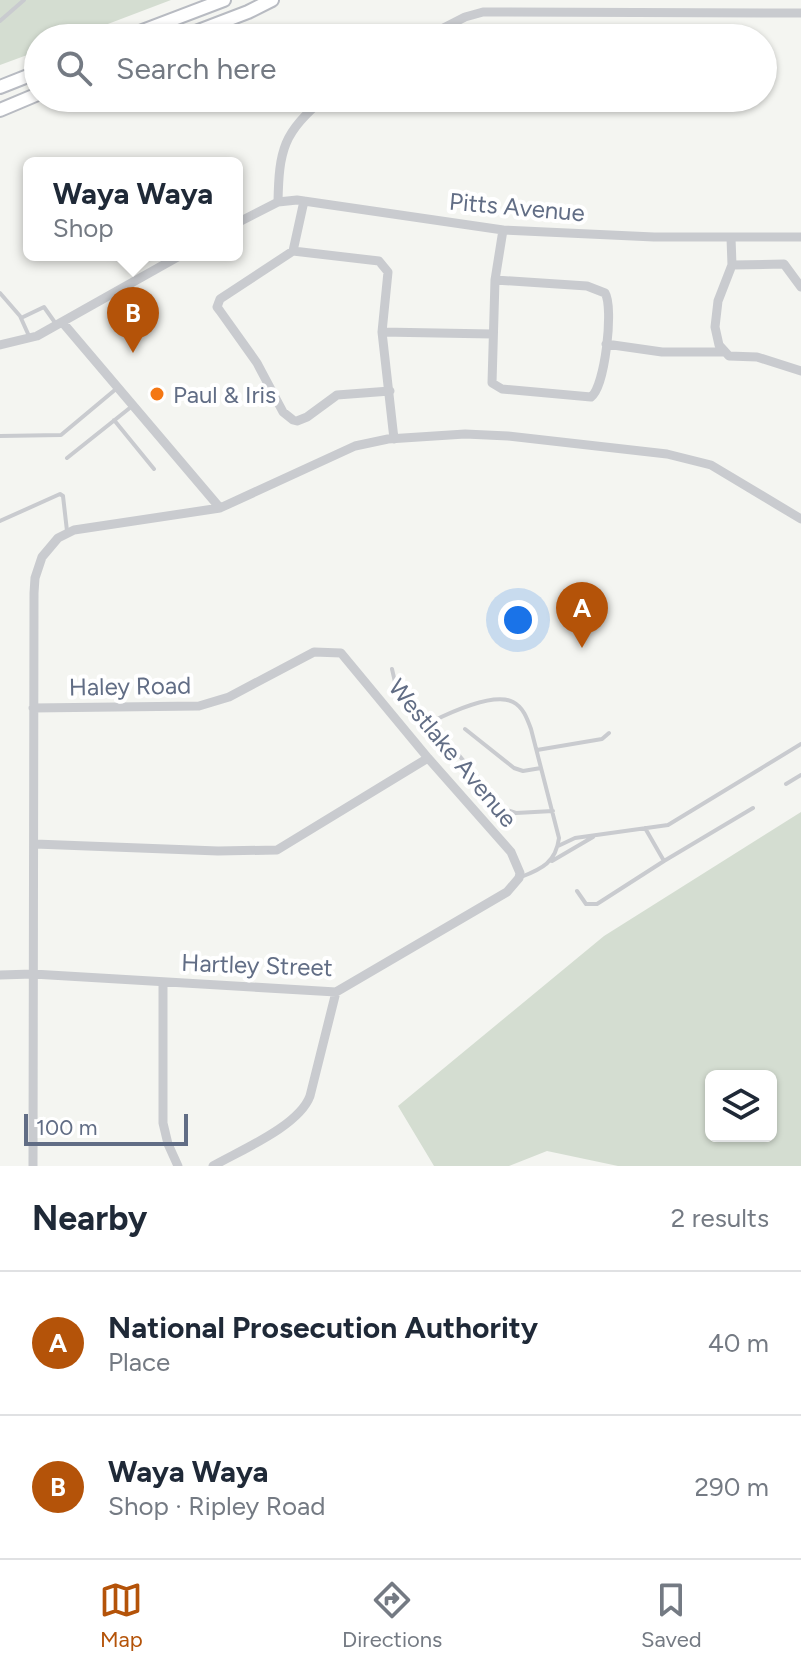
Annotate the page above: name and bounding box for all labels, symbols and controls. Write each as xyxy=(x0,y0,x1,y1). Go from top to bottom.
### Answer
search box xyxy=(24,24,777,112)
icon: search xyxy=(52,46,96,90)
text: Search here xyxy=(116,50,276,87)
popup xyxy=(23,157,243,261)
text: Waya Waya xyxy=(53,175,213,212)
street label: Pitts Avenue xyxy=(448,187,586,227)
text: Shop xyxy=(53,212,114,244)
pin: B xyxy=(107,287,159,353)
place label: Paul & Iris xyxy=(173,380,276,409)
marker: Paul & Iris xyxy=(148,385,166,403)
pin: A xyxy=(556,582,608,648)
your location xyxy=(498,600,538,640)
street label: Haley Road xyxy=(69,670,191,702)
street label: Westlake Avenue xyxy=(383,673,523,833)
street label: Hartley Street xyxy=(181,948,333,982)
map controls xyxy=(705,1070,777,1142)
button: layers xyxy=(705,1070,777,1142)
scale bar xyxy=(24,1110,188,1146)
text: 100 m xyxy=(36,1114,97,1141)
text: Nearby xyxy=(32,1198,147,1239)
text: 2 results xyxy=(671,1202,769,1234)
text: National Prosecution Authority xyxy=(108,1309,538,1346)
text: A xyxy=(49,1327,67,1359)
text: 40 m xyxy=(708,1327,769,1359)
text: Place xyxy=(108,1346,170,1378)
text: Waya Waya xyxy=(108,1453,268,1490)
text: B xyxy=(50,1471,66,1503)
text: 290 m xyxy=(695,1471,769,1503)
text: Shop · Ripley Road xyxy=(108,1490,326,1522)
tab: Map xyxy=(99,1578,143,1653)
tab: Directions xyxy=(342,1578,442,1653)
tab: Saved xyxy=(641,1578,702,1653)

